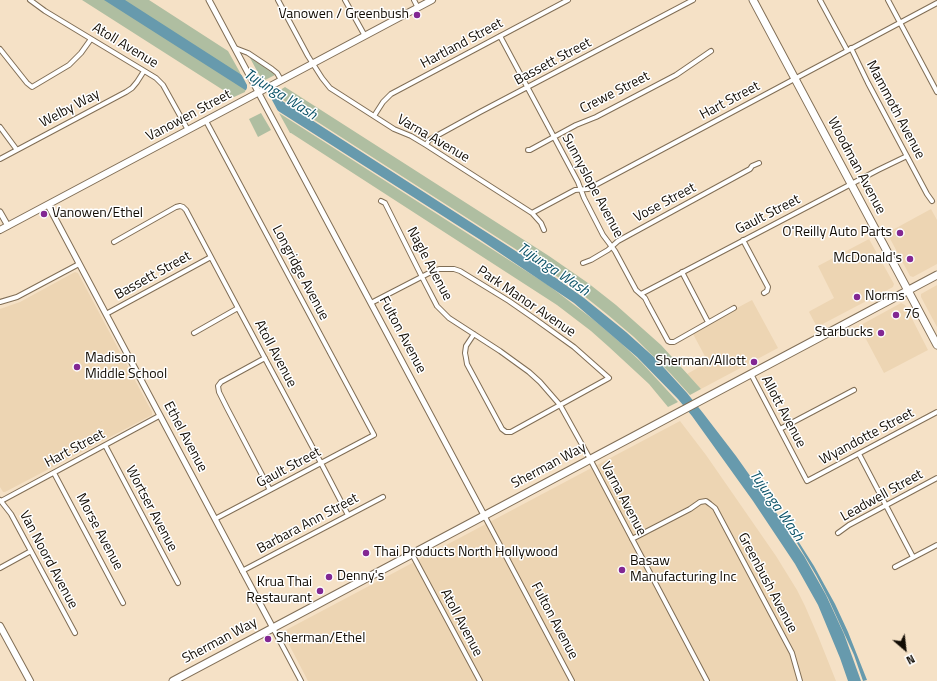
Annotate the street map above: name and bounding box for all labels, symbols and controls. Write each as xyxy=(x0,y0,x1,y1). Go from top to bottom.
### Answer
place label: Vanowen / Greenbush xyxy=(278,7,409,23)
marker: Vanowen / Greenbush xyxy=(412,10,422,20)
street label: Hartland Street xyxy=(418,15,506,73)
street label: Atoll Avenue xyxy=(89,20,161,72)
street label: Bassett Street xyxy=(512,35,594,89)
street label: Mammoth Avenue xyxy=(862,58,928,162)
water label: Tujunga Wash xyxy=(240,65,320,125)
street label: Crewe Street xyxy=(577,68,653,118)
street label: Hart Street xyxy=(697,78,763,124)
street label: Welby Way xyxy=(37,86,103,132)
street label: Vanowen Street xyxy=(144,87,234,145)
street label: Varna Avenue xyxy=(394,111,472,167)
street label: Woodman Avenue xyxy=(823,115,889,217)
street label: Sunnyslope Avenue xyxy=(558,131,626,241)
street label: Vose Street xyxy=(631,180,699,226)
street label: Gault Street xyxy=(733,192,803,238)
place label: Vanowen/Ethel xyxy=(52,206,143,222)
marker: Vanowen/Ethel xyxy=(39,209,49,219)
street label: Longridge Avenue xyxy=(268,223,332,323)
street label: Nagle Avenue xyxy=(403,224,455,304)
place label: O'Reilly Auto Parts xyxy=(782,225,892,241)
marker: O'Reilly Auto Parts xyxy=(895,228,905,238)
water label: Tujunga Wash xyxy=(514,239,592,301)
street label: Bassett Street xyxy=(112,248,194,304)
place label: McDonald's xyxy=(833,251,902,267)
marker: McDonald's xyxy=(905,254,915,264)
street label: Park Manor Avenue xyxy=(474,263,578,341)
place label: Norms xyxy=(865,289,905,305)
marker: Norms xyxy=(852,292,862,302)
street label: Fulton Avenue xyxy=(375,294,429,376)
place label: 76 xyxy=(904,307,920,323)
marker: 76 xyxy=(891,310,901,320)
street label: Atoll Avenue xyxy=(250,317,300,391)
place label: Starbucks xyxy=(815,325,873,341)
marker: Starbucks xyxy=(876,328,886,338)
place label: Madison Middle School xyxy=(85,351,167,384)
place label: Sherman/Allott xyxy=(656,354,746,370)
marker: Sherman/Allott xyxy=(749,357,759,367)
marker: Madison Middle School xyxy=(72,362,82,372)
street label: Allott Avenue xyxy=(757,373,809,451)
street label: Ethel Avenue xyxy=(159,399,211,475)
street label: Wyandotte Street xyxy=(817,405,917,469)
street label: Hart Street xyxy=(42,426,108,472)
street label: Sherman Way xyxy=(509,439,589,493)
street label: Gault Street xyxy=(254,444,324,492)
street label: Varna Avenue xyxy=(597,459,649,539)
street label: Wortser Avenue xyxy=(121,463,181,555)
street label: Leadwell Street xyxy=(838,466,926,526)
water label: Tujunga Wash xyxy=(745,467,807,545)
street label: Barbara Ann Street xyxy=(254,490,362,558)
street label: Morse Avenue xyxy=(72,491,126,573)
street label: Van Noord Avenue xyxy=(15,508,81,612)
street label: Greenbush Avenue xyxy=(734,530,800,636)
place label: Thai Products North Hollywood xyxy=(374,545,558,561)
marker: Thai Products North Hollywood xyxy=(361,548,371,558)
place label: Basaw Manufacturing Inc xyxy=(630,554,737,586)
marker: Basaw Manufacturing Inc xyxy=(617,565,627,575)
place label: Denny's xyxy=(337,569,384,585)
marker: Denny's xyxy=(324,572,334,582)
place label: Krua Thai Restaurant xyxy=(246,575,312,608)
street label: Fulton Avenue xyxy=(527,580,581,662)
marker: Krua Thai Restaurant xyxy=(315,586,325,596)
street label: Atoll Avenue xyxy=(436,586,486,660)
street label: Sherman Way xyxy=(180,614,260,668)
north arrow xyxy=(885,629,925,669)
place label: Sherman/Ethel xyxy=(276,631,365,647)
marker: Sherman/Ethel xyxy=(263,634,273,644)
text: N xyxy=(904,651,918,668)

